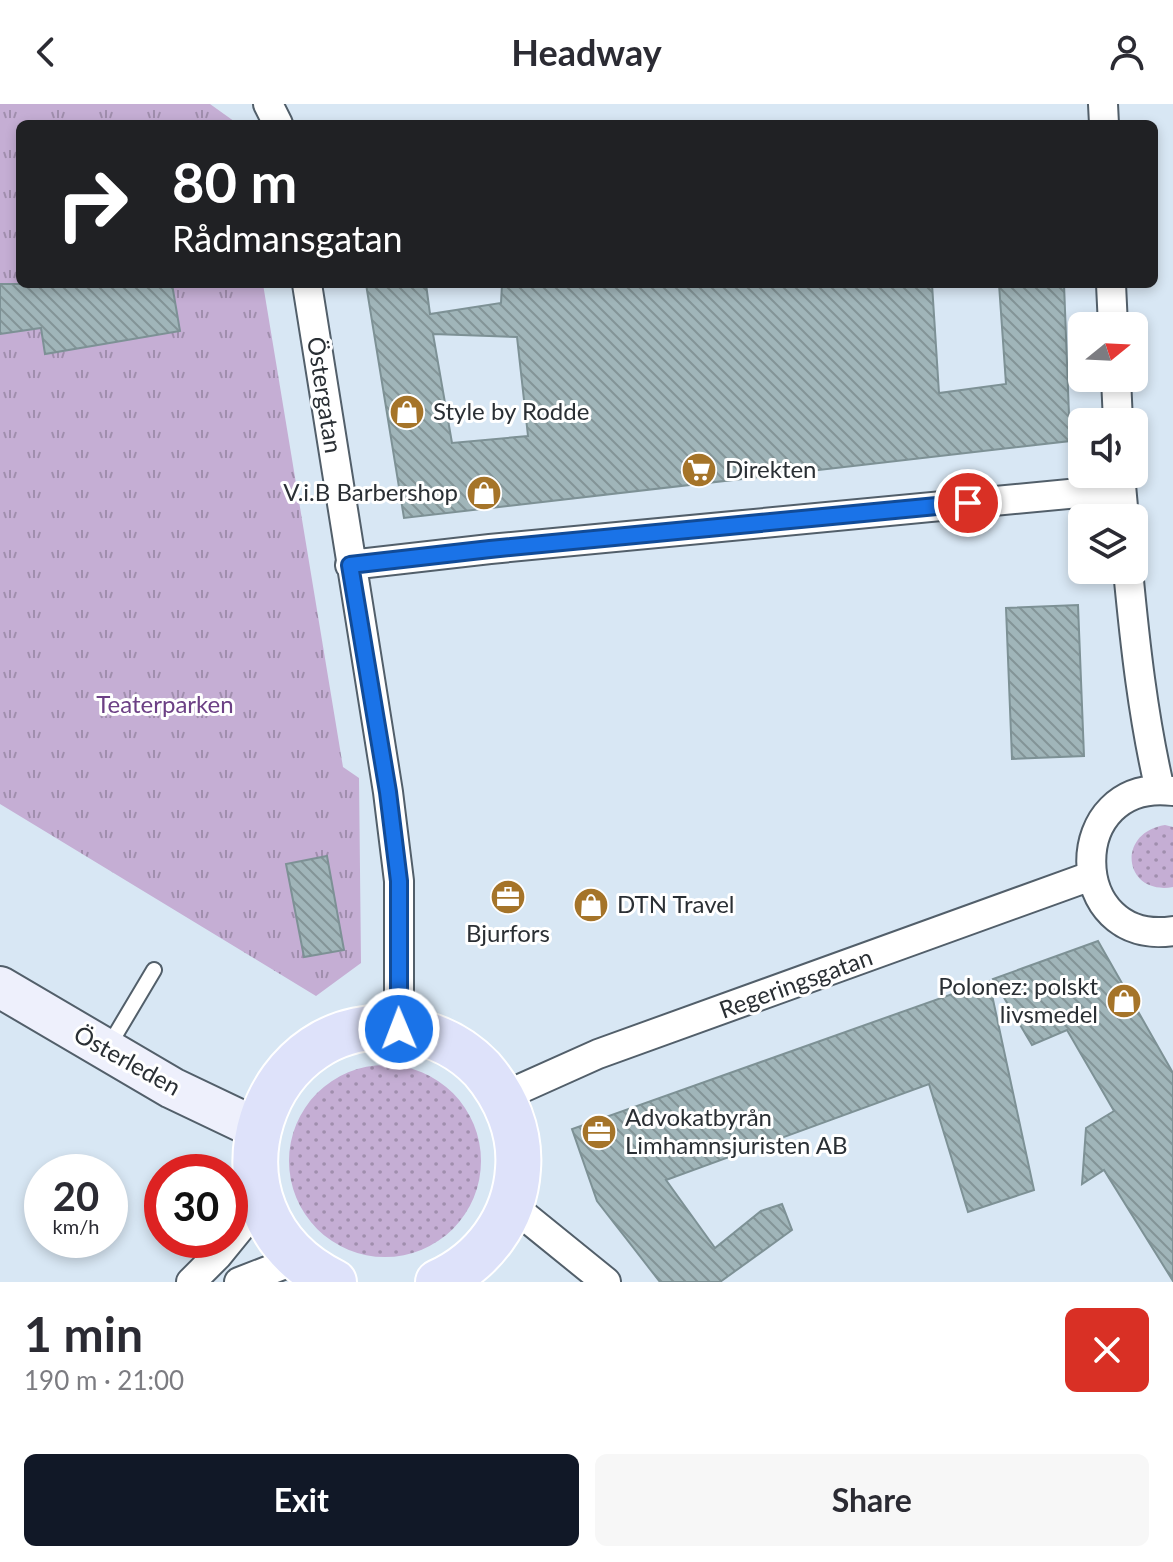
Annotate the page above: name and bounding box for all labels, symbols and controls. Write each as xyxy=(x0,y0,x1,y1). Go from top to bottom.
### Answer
icon: back xyxy=(24,30,68,74)
text: Headway xyxy=(511,30,662,74)
icon: person xyxy=(1105,30,1149,74)
text: 80 m xyxy=(172,148,297,215)
icon: right xyxy=(40,152,144,256)
text: Rådmansgatan xyxy=(172,216,403,260)
north arrow xyxy=(1068,312,1148,392)
map controls xyxy=(1068,312,1148,584)
street label: Östergatan xyxy=(302,335,349,455)
shop icon: Style by Rodde xyxy=(388,393,426,431)
place label: Style by Rodde xyxy=(433,396,589,425)
button: sound xyxy=(1068,408,1148,488)
supermarket icon: Direkten xyxy=(680,451,718,489)
place label: Direkten xyxy=(725,454,817,483)
pin xyxy=(934,469,1002,537)
shop icon: V.i.B Barbershop xyxy=(465,474,503,512)
place label: V.i.B Barbershop xyxy=(283,477,458,506)
icon: arrive xyxy=(946,481,990,525)
button: layers xyxy=(1068,504,1148,584)
park label: Teaterparken xyxy=(96,689,234,718)
office icon: Bjurfors xyxy=(489,878,527,916)
shop icon: DTN Travel xyxy=(572,886,610,924)
place label: DTN Travel xyxy=(617,889,735,918)
place label: Bjurfors xyxy=(466,918,550,947)
street label: Regeringsgatan xyxy=(715,941,876,1024)
place label: Polonez: polskt livsmedel xyxy=(938,971,1098,1028)
shop icon: Polonez: polskt livsmedel xyxy=(1105,982,1143,1020)
position arrow xyxy=(357,987,441,1071)
street label: Österleden xyxy=(69,1019,186,1101)
place label: Advokatbyrån Limhamnsjuristen AB xyxy=(625,1102,847,1159)
office icon: Advokatbyrån Limhamnsjuristen AB xyxy=(580,1113,618,1151)
speed limit sign: 30 xyxy=(144,1154,248,1258)
text: 20 xyxy=(53,1172,99,1220)
text: km/h xyxy=(53,1214,99,1238)
text: 1 min xyxy=(24,1305,143,1362)
button: close xyxy=(1065,1308,1149,1392)
text: 190 m · 21:00 xyxy=(24,1364,184,1396)
button: Exit xyxy=(24,1454,579,1546)
button: Share xyxy=(595,1454,1149,1546)

